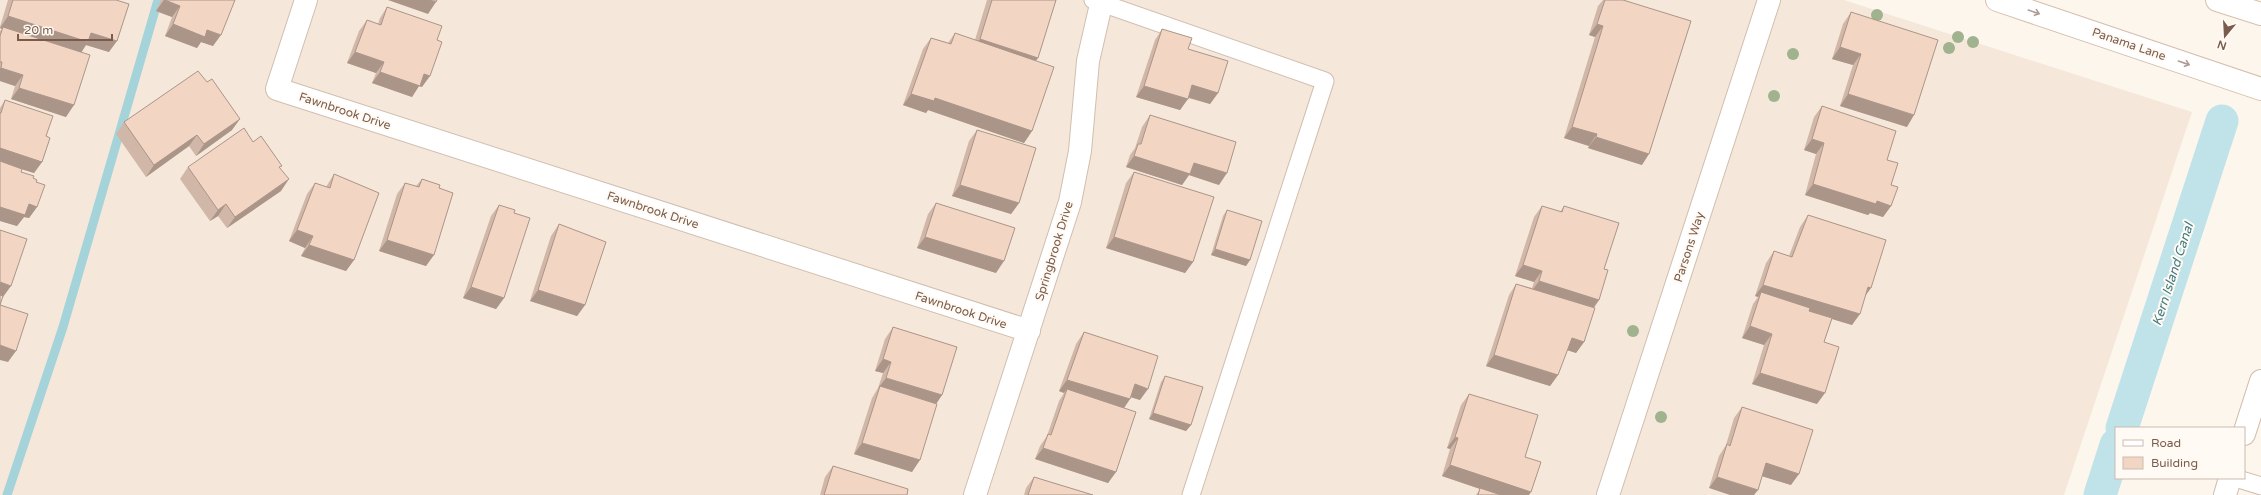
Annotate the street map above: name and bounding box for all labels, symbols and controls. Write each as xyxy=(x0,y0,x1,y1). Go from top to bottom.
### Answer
one-way arrow xyxy=(2028,9,2040,17)
scale bar xyxy=(18,16,112,42)
north arrow xyxy=(2205,16,2245,56)
text: 20 m xyxy=(24,23,53,37)
street label: Panama Lane xyxy=(2090,25,2168,63)
text: N xyxy=(2216,37,2228,53)
one-way arrow xyxy=(2177,60,2190,67)
street label: Fawnbrook Drive xyxy=(297,90,393,132)
street label: Fawnbrook Drive xyxy=(605,189,701,231)
street label: Springbrook Drive xyxy=(1032,199,1076,302)
street label: Parsons Way xyxy=(1671,210,1707,284)
water label: Kern Island Canal xyxy=(2149,219,2198,328)
street label: Fawnbrook Drive xyxy=(913,289,1009,331)
legend xyxy=(2115,427,2245,479)
text: Road xyxy=(2151,436,2181,450)
text: Building xyxy=(2151,456,2198,470)

